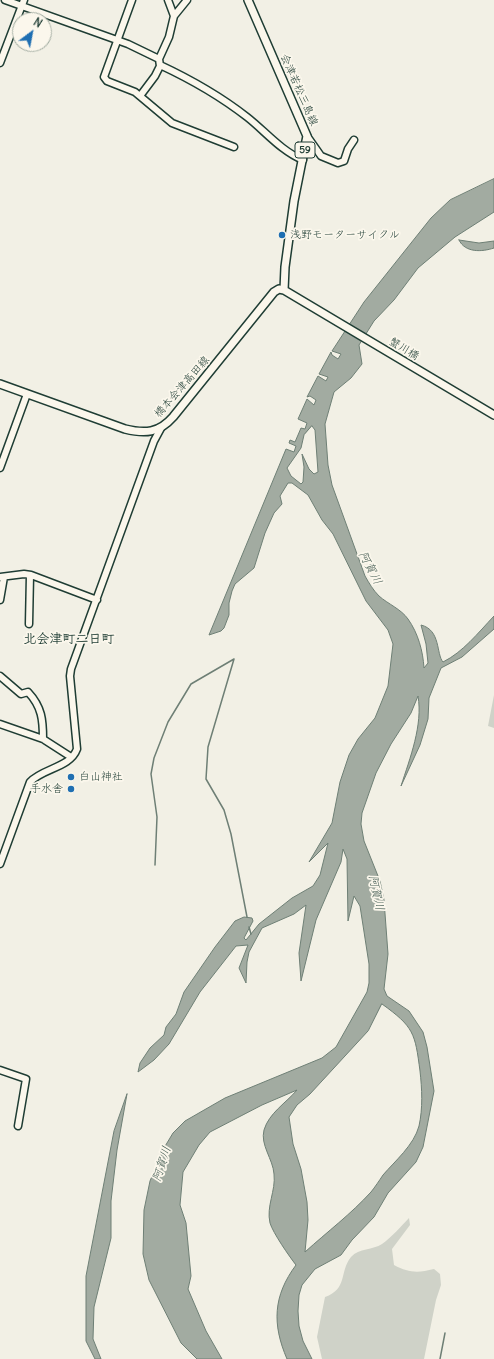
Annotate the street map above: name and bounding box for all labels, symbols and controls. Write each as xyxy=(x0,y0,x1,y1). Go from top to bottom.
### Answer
north arrow xyxy=(12,12,52,52)
text: N xyxy=(31,15,45,31)
street label: 会津若松三島線 xyxy=(277,52,321,128)
road number: 59 xyxy=(295,142,315,158)
place label: 浅野モーターサイクル xyxy=(290,228,400,242)
marker: 浅野モーターサイクル xyxy=(277,230,287,240)
street label: 蟹川橋 xyxy=(386,335,422,363)
street label: 橋本会津高田線 xyxy=(152,354,212,420)
water label: 阿賀川 xyxy=(355,549,385,587)
district label: 北会津町二日町 xyxy=(24,631,114,647)
place label: 白山神社 xyxy=(79,770,123,784)
marker: 白山神社 xyxy=(66,772,76,782)
place label: 手水舎 xyxy=(30,782,63,796)
marker: 手水舎 xyxy=(66,784,76,794)
water label: 阿賀川 xyxy=(365,874,387,912)
water label: 阿賀川 xyxy=(150,1145,174,1183)

